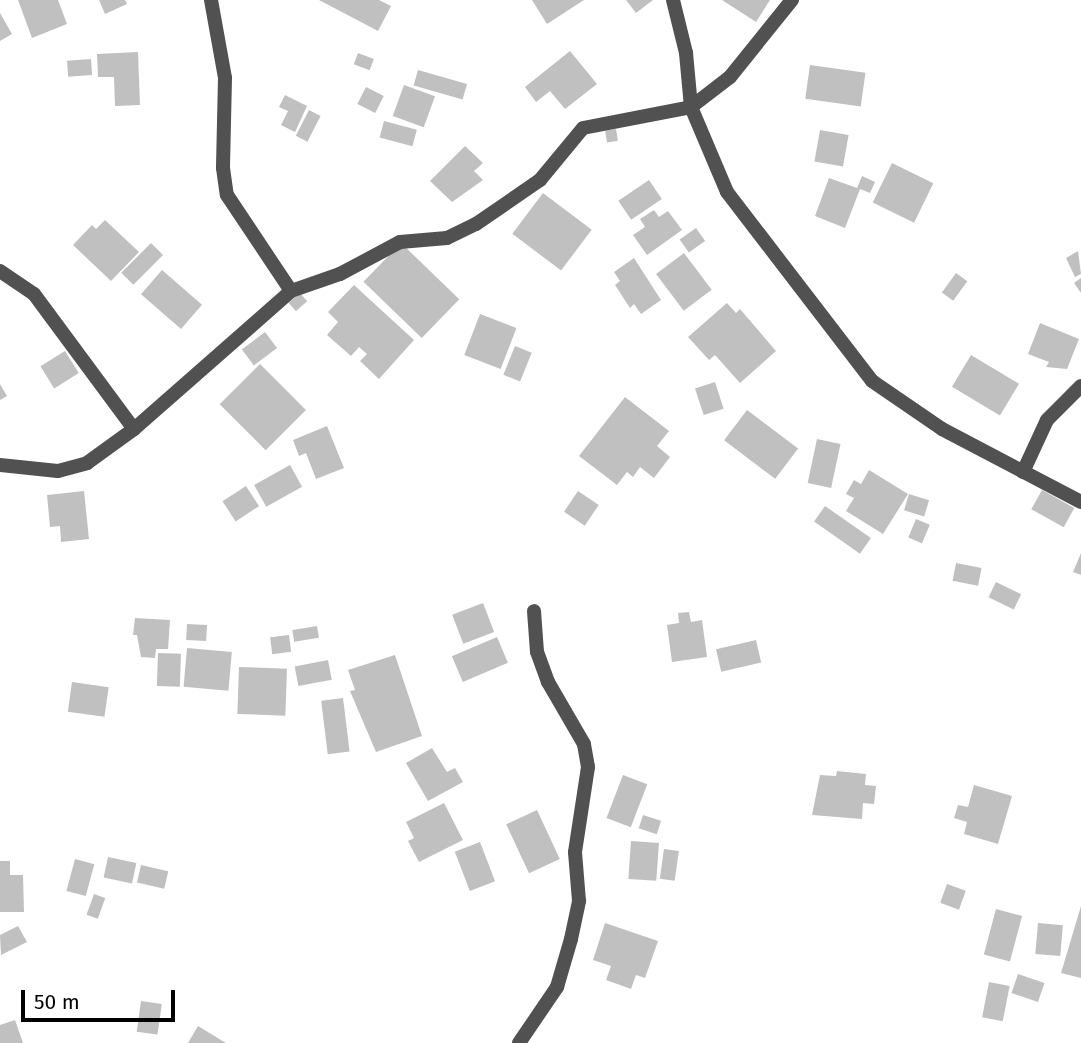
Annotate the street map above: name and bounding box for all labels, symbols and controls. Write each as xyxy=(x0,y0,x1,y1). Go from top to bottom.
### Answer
scale bar xyxy=(24,976,178,1020)
text: 50 m xyxy=(34,989,80,1015)

